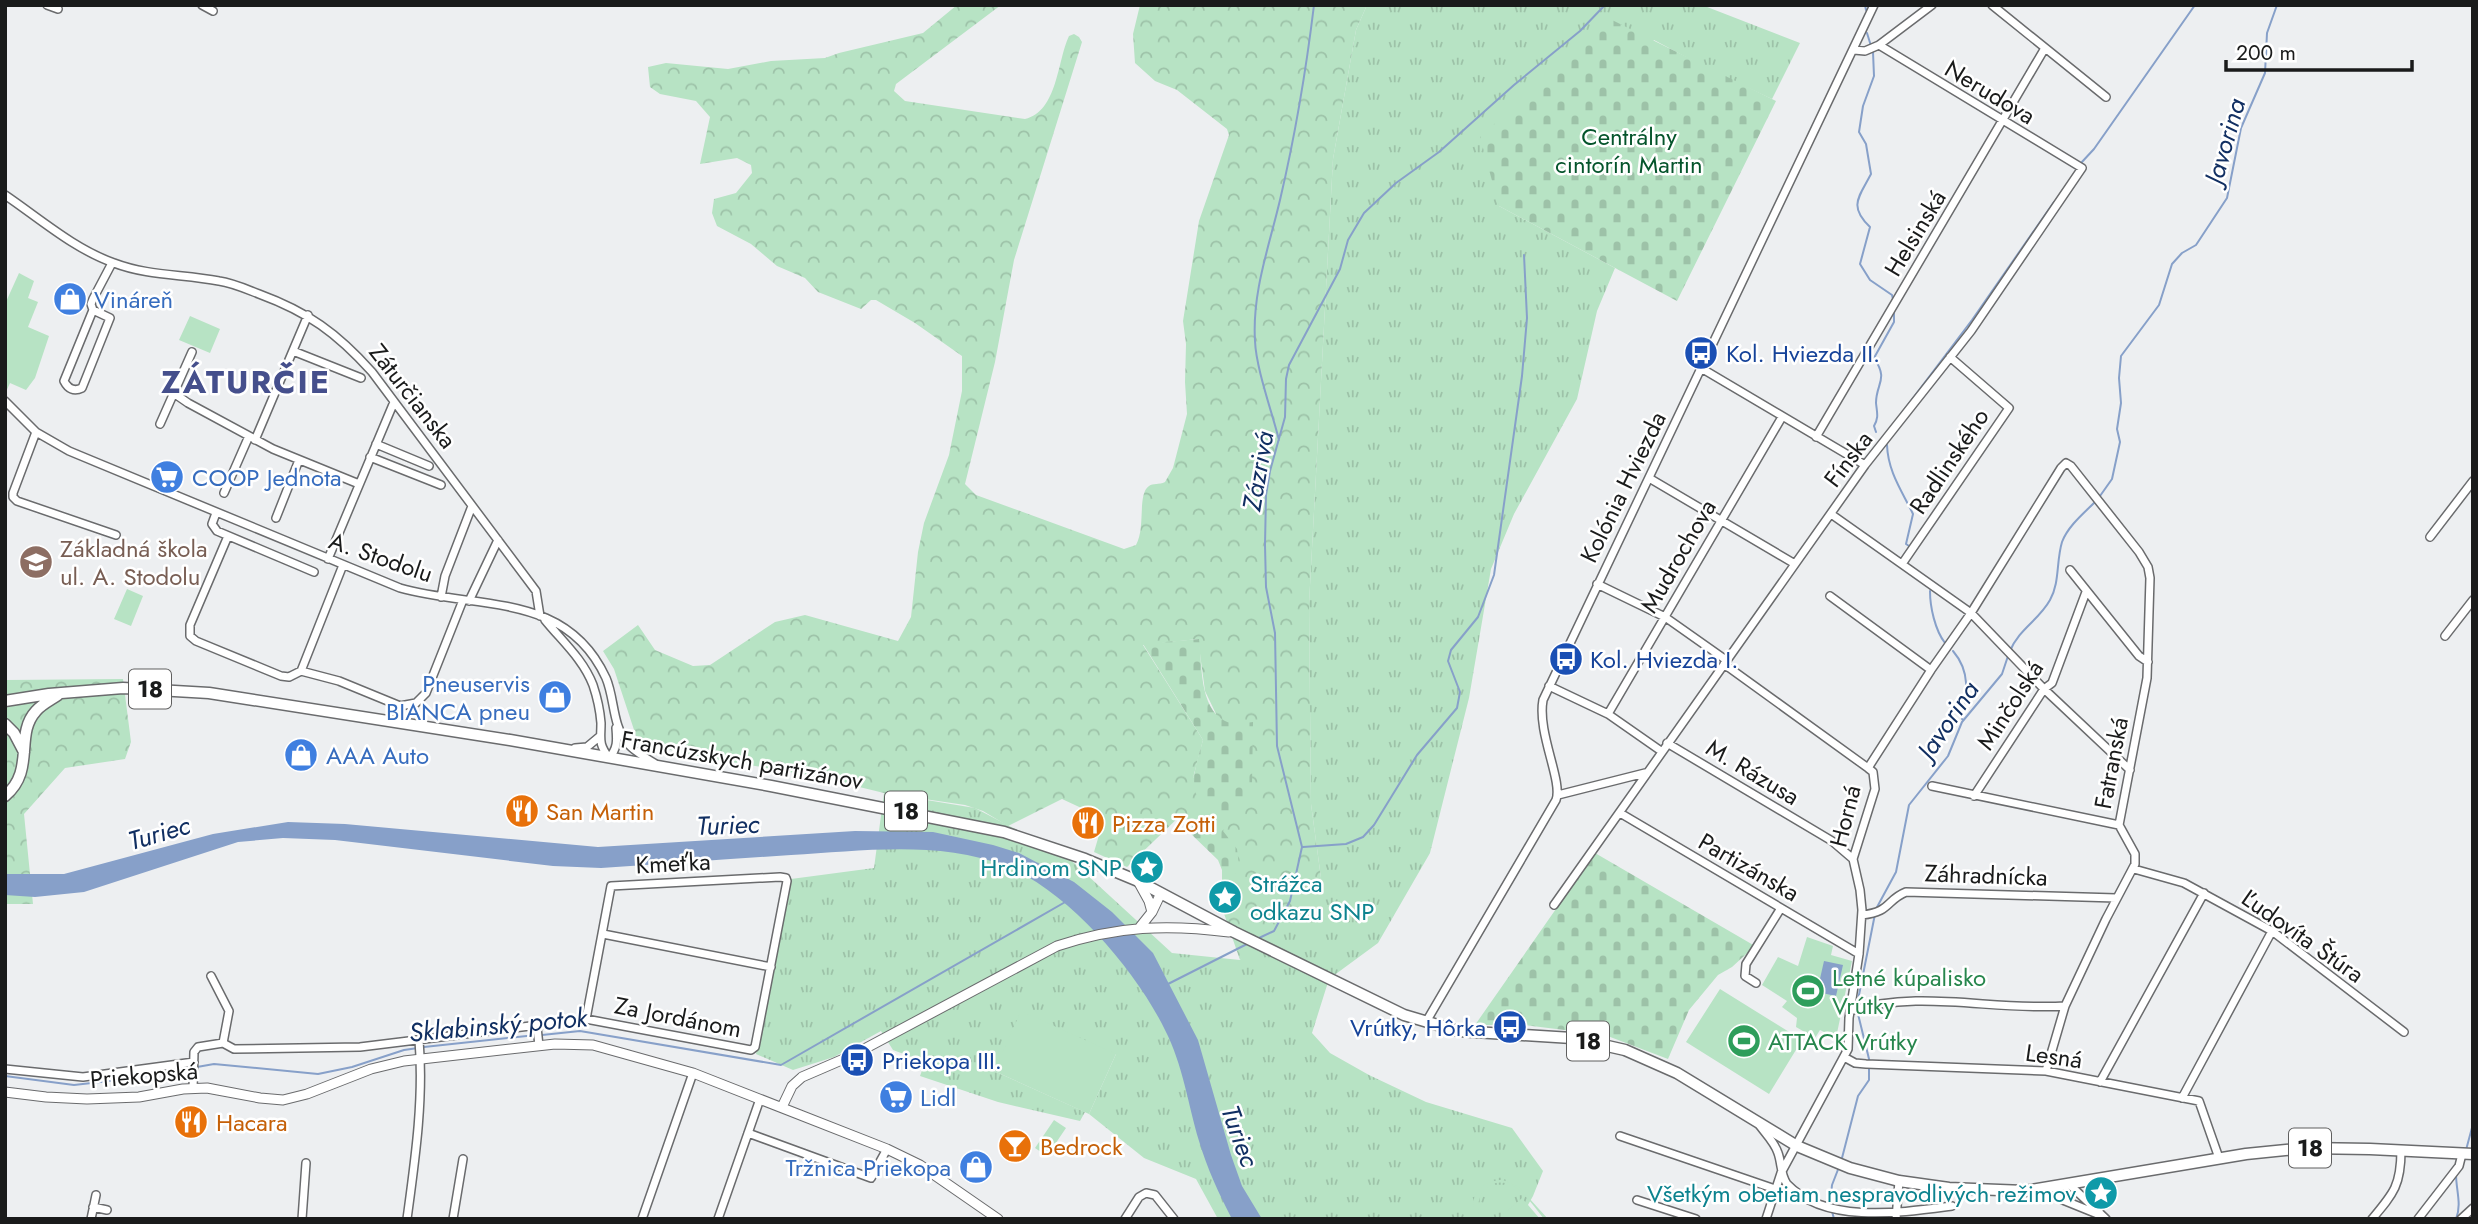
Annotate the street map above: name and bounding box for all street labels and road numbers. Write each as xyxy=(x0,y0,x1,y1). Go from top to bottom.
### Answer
street label: Nerudova xyxy=(1938,51,2042,133)
street label: Helsinská xyxy=(1875,183,1955,283)
street label: Záturčianska xyxy=(361,336,465,456)
street label: Radlinského xyxy=(1901,401,1997,521)
street label: Kolónia Hviezda xyxy=(1571,405,1675,569)
street label: Fínska xyxy=(1815,423,1881,495)
street label: Mudrochova xyxy=(1631,493,1725,619)
street label: A. Stodolu xyxy=(324,523,438,591)
street label: Minčolská xyxy=(1968,653,2052,757)
road number: 18 xyxy=(129,670,171,708)
street label: Fatranská xyxy=(2085,714,2137,812)
street label: Francúzskych partizánov xyxy=(618,721,866,799)
street label: M. Rázusa xyxy=(1700,730,1806,814)
street label: Horná xyxy=(1820,781,1870,851)
road number: 18 xyxy=(885,792,927,831)
street label: Partizánska xyxy=(1692,824,1806,910)
street label: Kmeťka xyxy=(635,844,711,882)
street label: Záhradnícka xyxy=(1924,855,2048,895)
street label: Ľudovíta Štúra xyxy=(2235,881,2371,991)
street label: Za Jordánom xyxy=(612,988,744,1046)
road number: 18 xyxy=(1567,1022,1609,1060)
street label: Lesná xyxy=(2023,1035,2085,1077)
street label: Priekopská xyxy=(88,1053,200,1097)
road number: 18 xyxy=(2289,1128,2331,1168)

